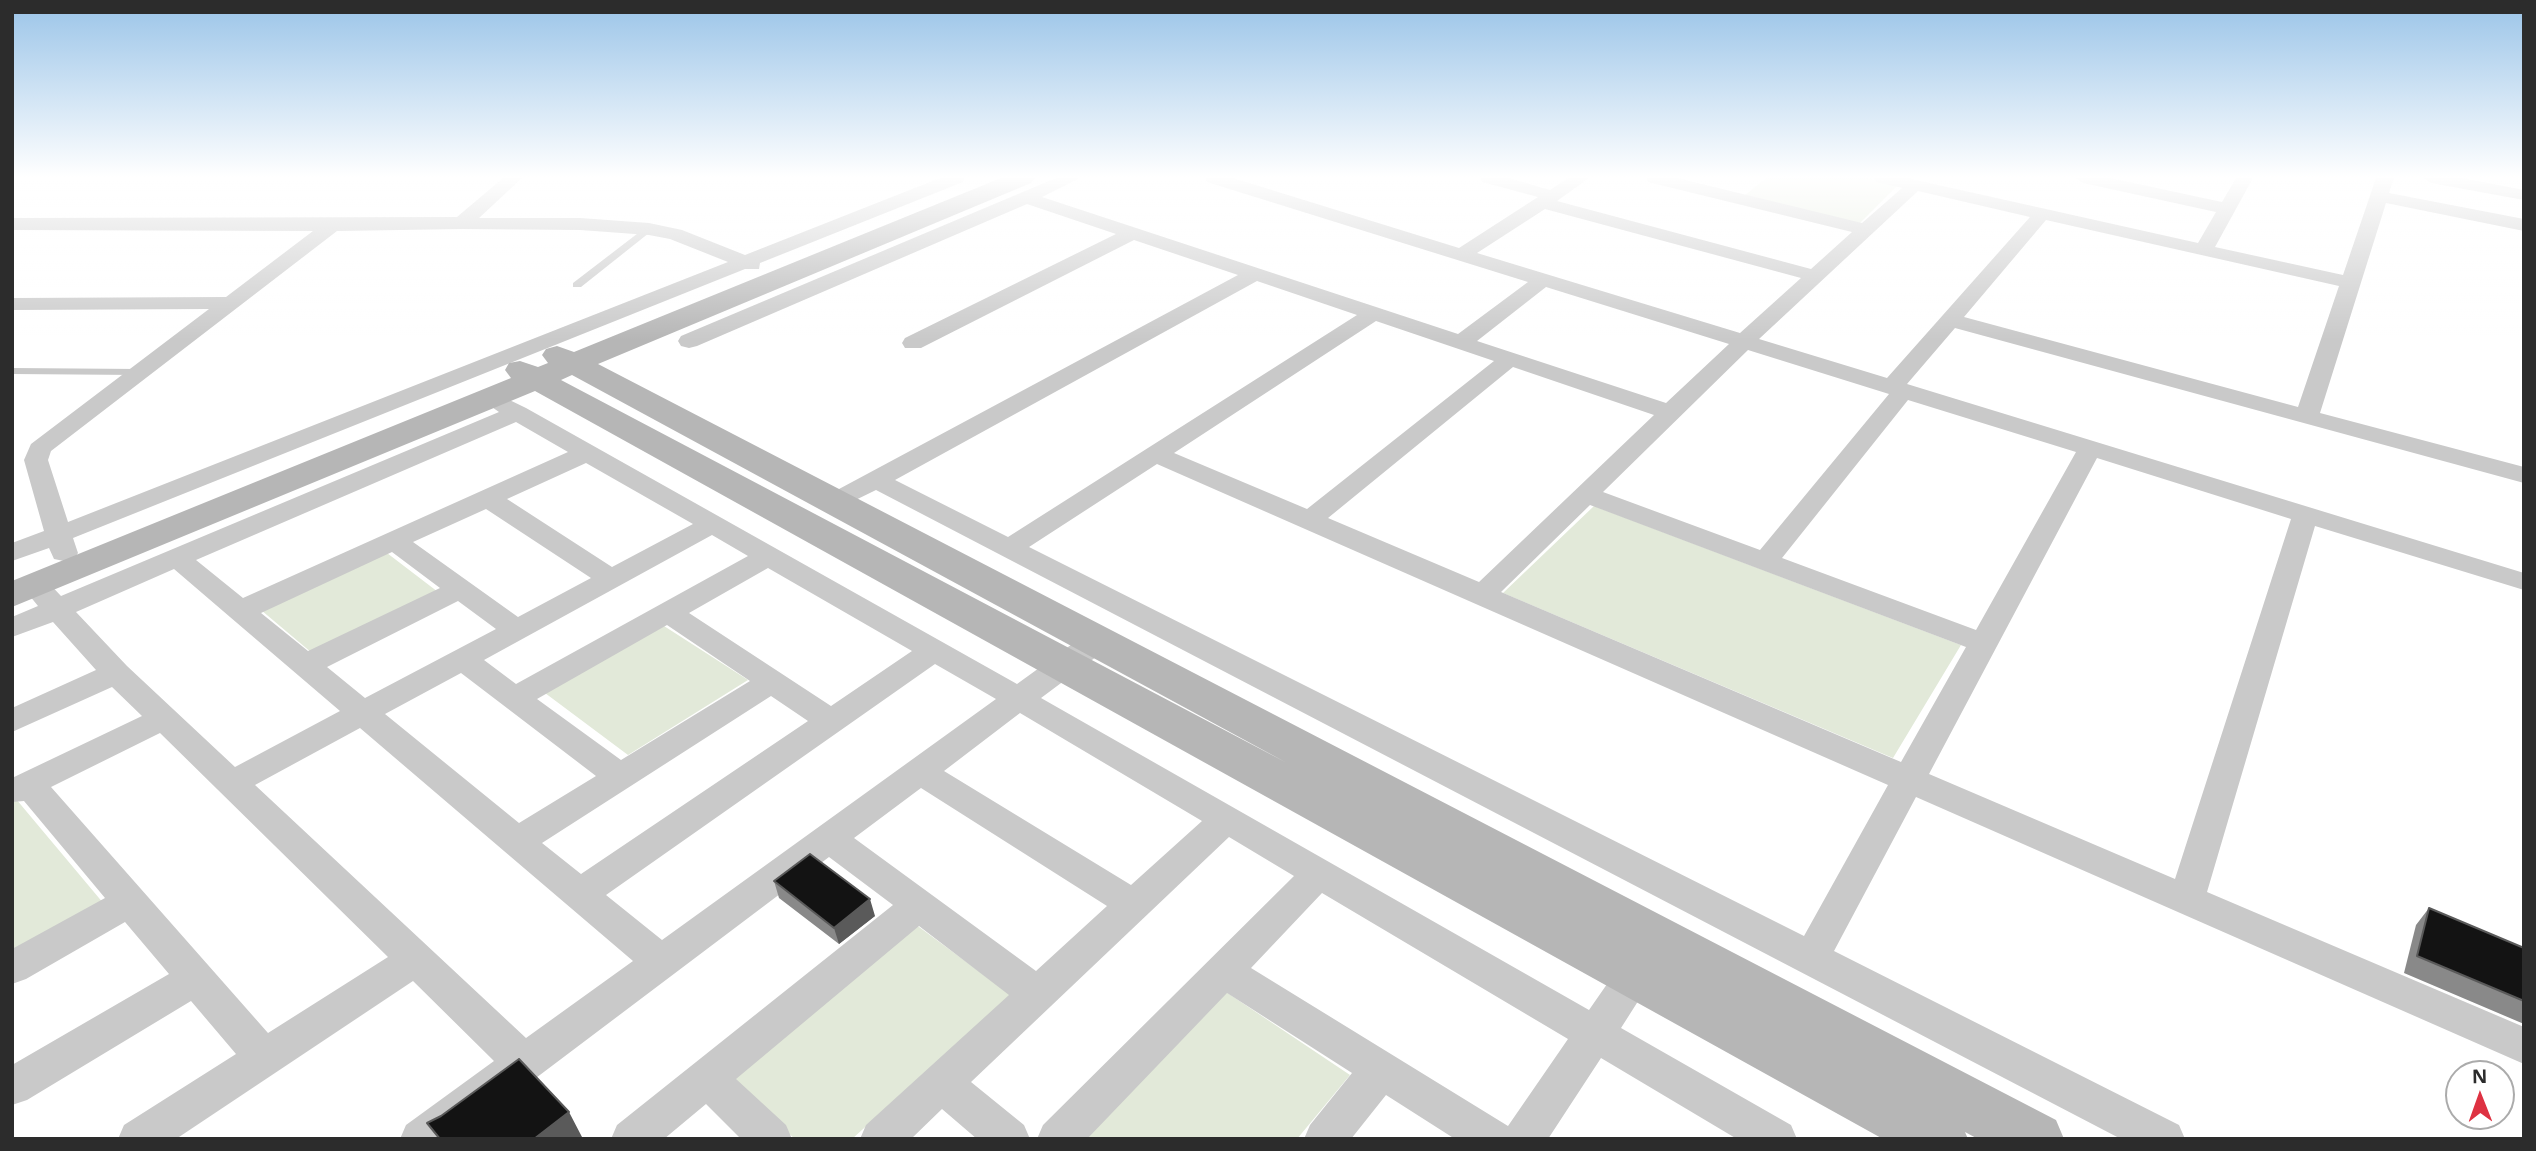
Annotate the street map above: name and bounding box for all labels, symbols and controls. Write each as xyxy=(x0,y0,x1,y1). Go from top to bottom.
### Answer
north arrow xyxy=(2445,1060,2515,1130)
text: N xyxy=(2472,1063,2488,1089)

